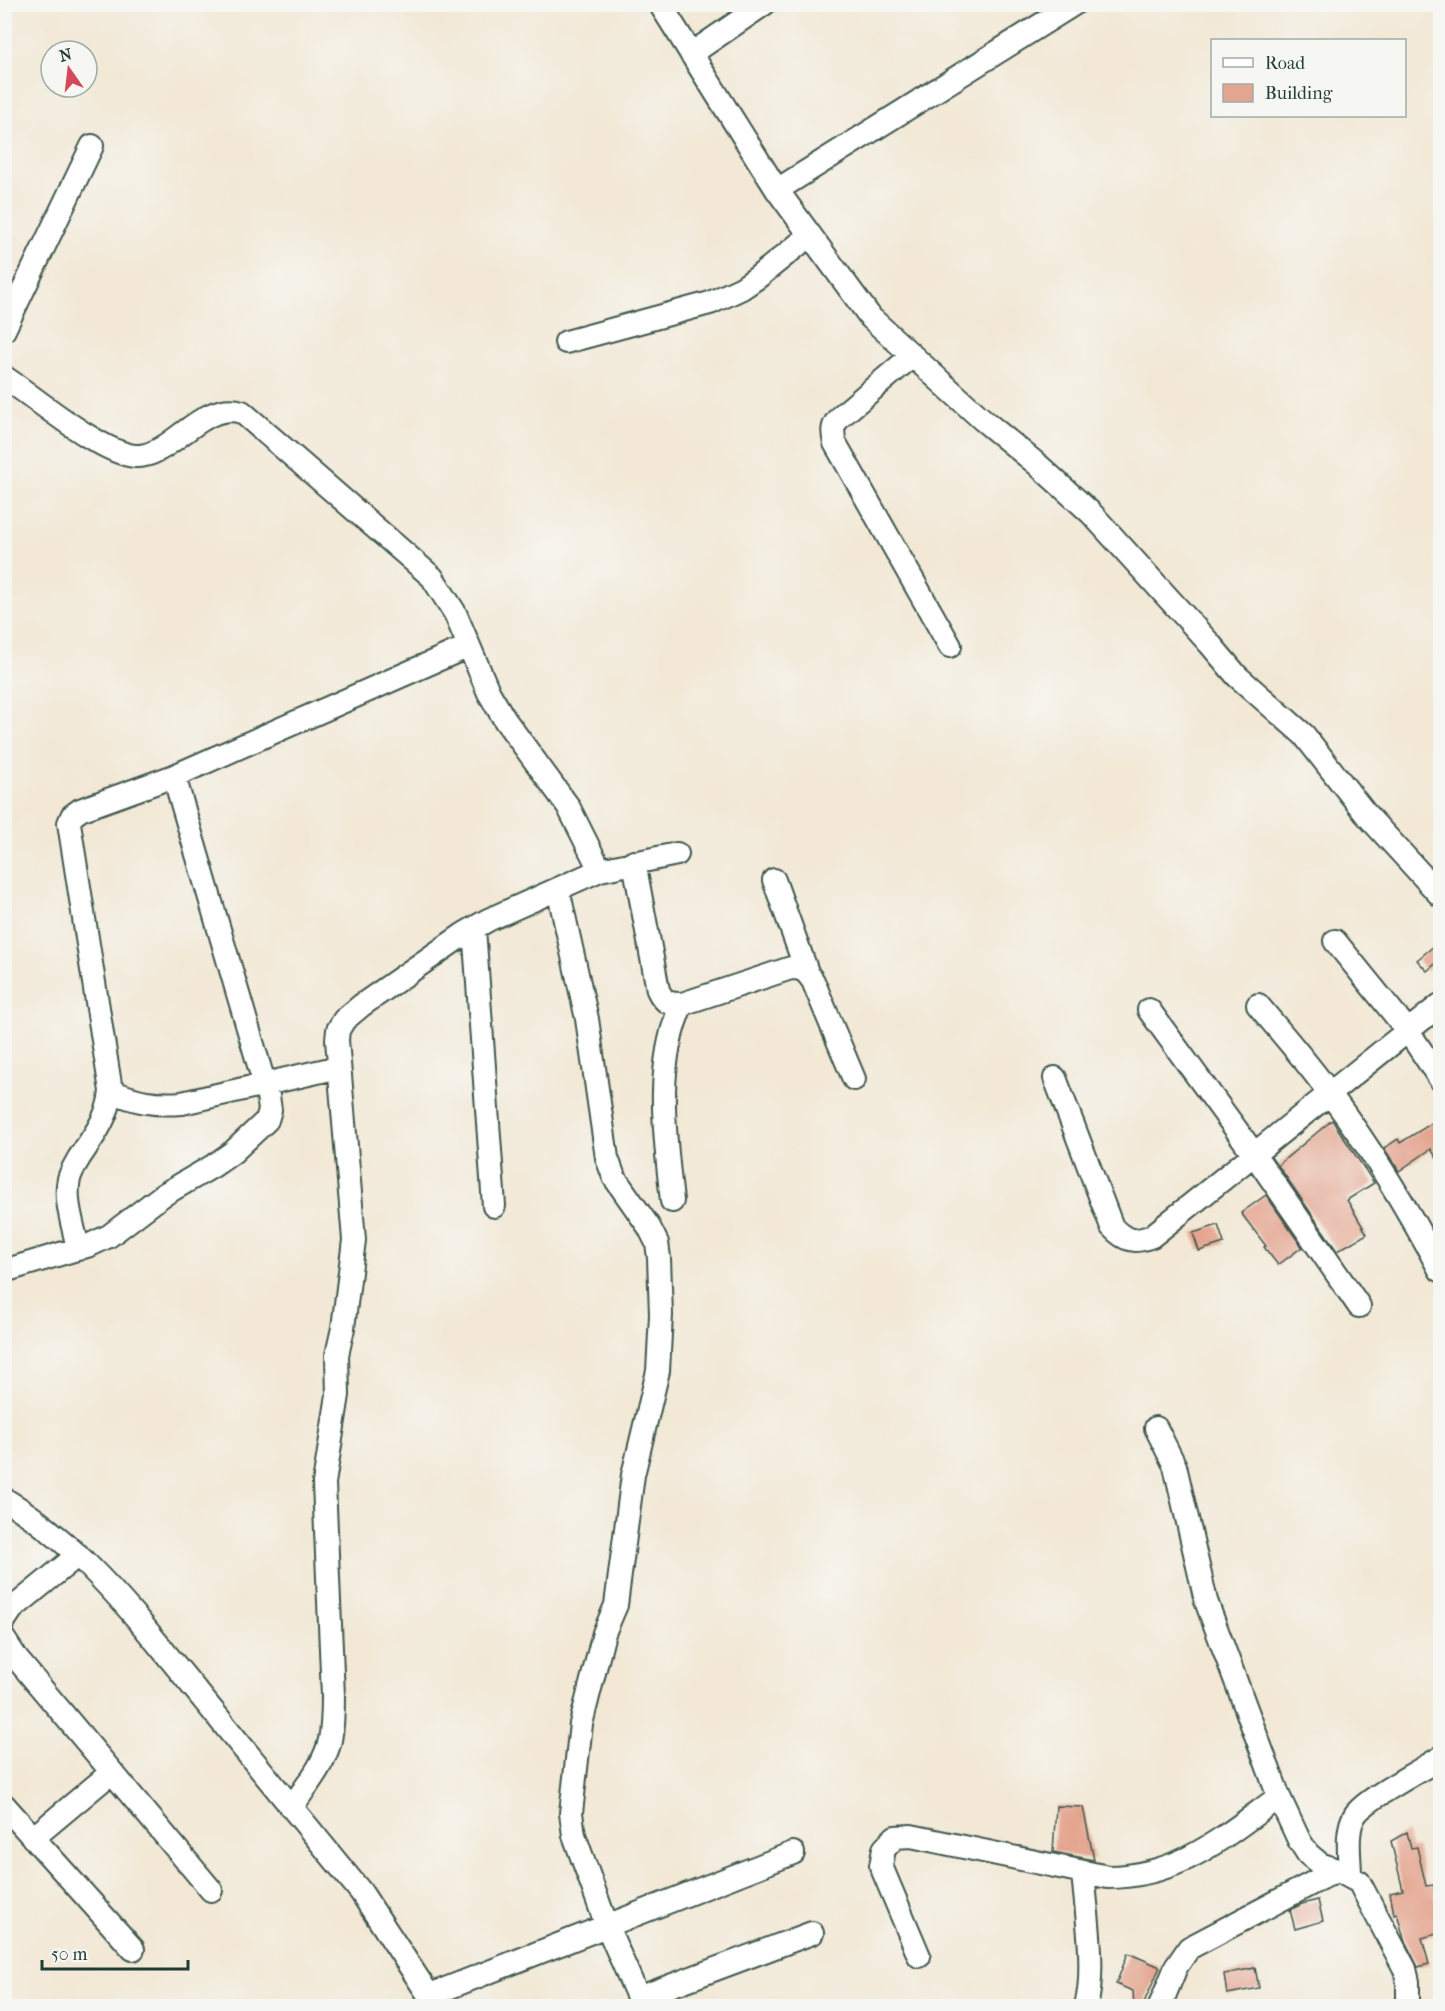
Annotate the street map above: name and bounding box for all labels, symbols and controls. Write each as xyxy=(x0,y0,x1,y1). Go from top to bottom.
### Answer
north arrow xyxy=(39,39,99,99)
legend xyxy=(1211,39,1406,117)
text: N xyxy=(57,44,75,66)
text: Road xyxy=(1265,53,1305,74)
text: Building xyxy=(1265,83,1333,104)
scale bar xyxy=(42,1933,188,1971)
text: 50 m xyxy=(51,1944,88,1965)

